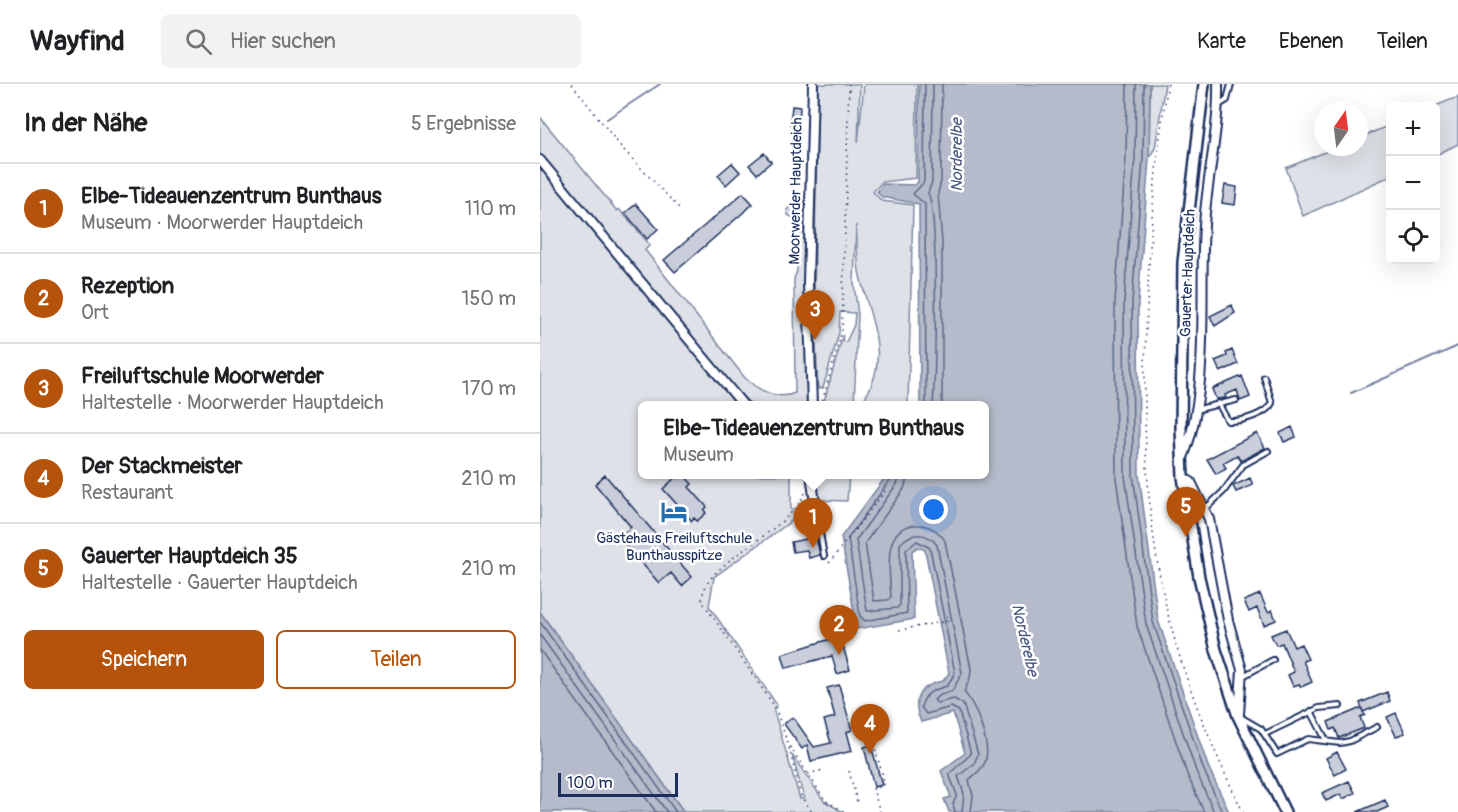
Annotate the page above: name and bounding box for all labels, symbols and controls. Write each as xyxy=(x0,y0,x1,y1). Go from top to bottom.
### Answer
search box xyxy=(161,14,581,68)
text: Wayfind xyxy=(30,24,125,59)
icon: search xyxy=(182,25,215,58)
text: Hier suchen xyxy=(230,27,336,55)
text: Karte xyxy=(1197,28,1246,55)
text: Ebenen xyxy=(1279,28,1344,55)
text: Teilen xyxy=(1377,28,1428,55)
north arrow xyxy=(1314,102,1368,156)
map controls xyxy=(1386,102,1440,264)
button: + xyxy=(1386,102,1440,156)
text: In der Nähe xyxy=(24,107,147,139)
text: 5 Ergebnisse xyxy=(411,111,516,136)
water label: Norderelbe xyxy=(947,116,967,192)
street label: Moorwerder Hauptdeich xyxy=(785,117,807,265)
button: − xyxy=(1386,156,1440,210)
text: Elbe-Tideauenzentrum Bunthaus xyxy=(81,182,382,210)
text: 1 xyxy=(40,196,47,221)
text: 110 m xyxy=(465,196,516,221)
street label: Gauerter Hauptdeich xyxy=(1176,209,1200,337)
text: Museum · Moorwerder Hauptdeich xyxy=(81,210,363,235)
button: locate xyxy=(1386,210,1440,264)
text: Rezeption xyxy=(81,272,174,300)
text: 2 xyxy=(38,286,49,311)
text: 150 m xyxy=(462,286,516,311)
pin: 3 xyxy=(796,290,834,340)
text: Ort xyxy=(81,300,109,325)
text: Freiluftschule Moorwerder xyxy=(81,362,324,390)
text: 3 xyxy=(38,376,49,401)
text: 170 m xyxy=(462,376,516,401)
text: Haltestelle · Moorwerder Hauptdeich xyxy=(81,390,384,415)
popup xyxy=(638,401,989,479)
text: Elbe-Tideauenzentrum Bunthaus xyxy=(663,414,964,442)
text: Museum xyxy=(663,442,734,467)
text: Der Stackmeister xyxy=(81,452,242,480)
text: 4 xyxy=(38,466,49,491)
text: 210 m xyxy=(461,466,516,491)
text: Restaurant xyxy=(81,480,173,505)
pin: 5 xyxy=(1166,488,1206,537)
your location xyxy=(919,495,948,524)
hotel icon: Gästehaus Freiluftschule Bunthausspitze xyxy=(659,497,689,527)
pin: 1 xyxy=(794,498,832,548)
place label: Gästehaus Freiluftschule Bunthausspitze xyxy=(596,529,752,565)
text: Gauerter Hauptdeich 35 xyxy=(81,542,298,570)
text: 5 xyxy=(38,556,49,581)
text: 210 m xyxy=(461,556,516,581)
text: Haltestelle · Gauerter Hauptdeich xyxy=(81,570,358,595)
water label: Norderelbe xyxy=(1007,602,1043,680)
pin: 2 xyxy=(820,606,858,655)
button: Speichern xyxy=(24,630,264,689)
button: Teilen xyxy=(276,630,516,689)
pin: 4 xyxy=(850,704,890,754)
scale bar xyxy=(558,770,678,798)
text: 100 m xyxy=(567,773,613,793)

